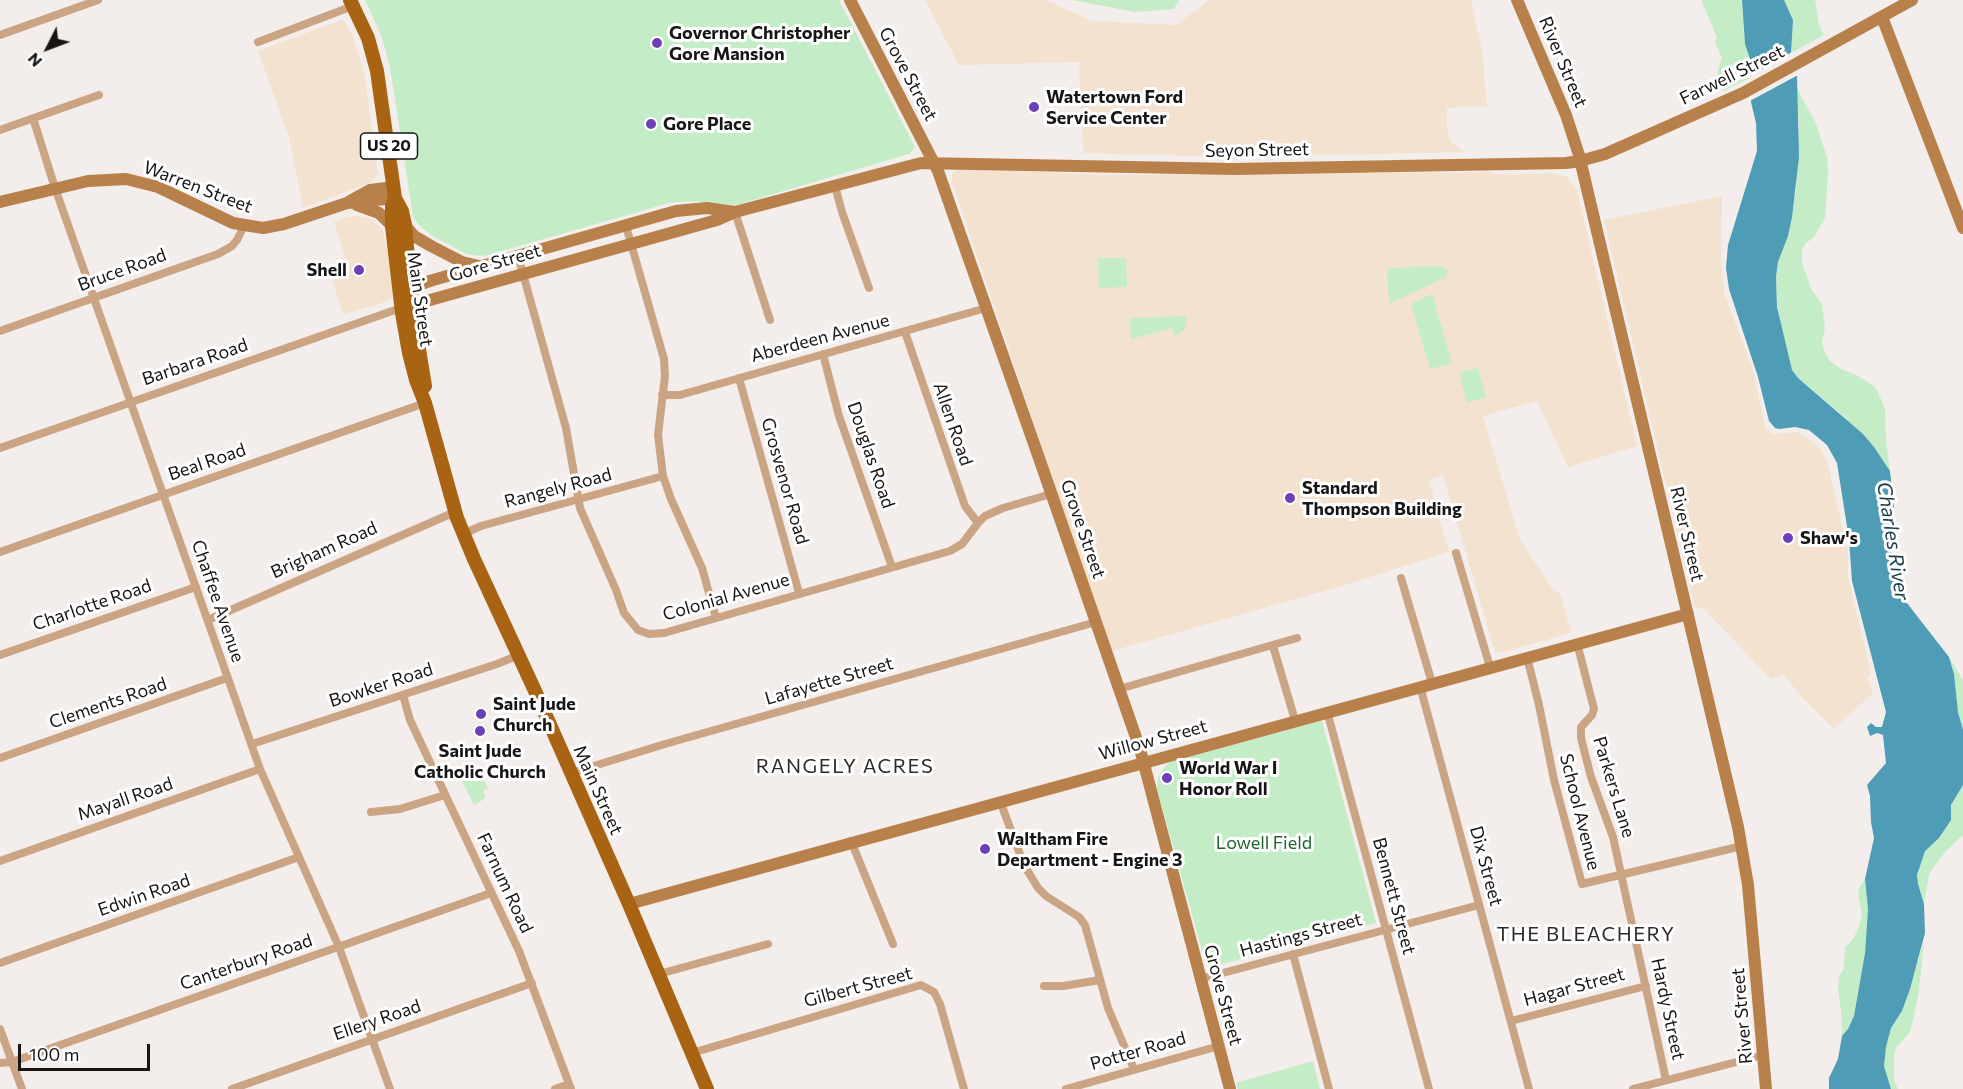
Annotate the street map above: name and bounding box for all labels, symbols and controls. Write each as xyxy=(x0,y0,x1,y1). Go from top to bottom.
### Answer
street label: River Street xyxy=(1534,13,1592,111)
north arrow xyxy=(18,18,78,78)
place label: Governor Christopher Gore Mansion xyxy=(669,22,851,64)
street label: Grove Street xyxy=(874,23,942,125)
marker: Governor Christopher Gore Mansion xyxy=(650,36,664,50)
street label: Farwell Street xyxy=(1676,40,1788,110)
text: N xyxy=(23,50,45,71)
place label: Watertown Ford Service Center xyxy=(1046,86,1183,128)
marker: Watertown Ford Service Center xyxy=(1027,100,1041,114)
place label: Gore Place xyxy=(663,113,751,135)
marker: Gore Place xyxy=(644,117,658,131)
road number: US 20 xyxy=(360,133,418,159)
street label: Seyon Street xyxy=(1205,138,1309,162)
street label: Warren Street xyxy=(140,156,256,218)
street label: Gore Street xyxy=(447,240,543,286)
street label: Bruce Road xyxy=(75,244,169,296)
street label: Main Street xyxy=(403,250,437,348)
place label: Shell xyxy=(306,259,347,281)
marker: Shell xyxy=(352,263,366,277)
street label: Aberdeen Avenue xyxy=(748,309,892,367)
street label: Barbara Road xyxy=(139,334,251,390)
street label: Allen Road xyxy=(929,379,977,469)
street label: Douglas Road xyxy=(843,399,899,511)
street label: Grosvenor Road xyxy=(757,415,813,547)
street label: Beal Road xyxy=(165,439,249,485)
street label: Rangely Road xyxy=(502,463,614,513)
street label: Grove Street xyxy=(1056,477,1110,581)
place label: Standard Thompson Building xyxy=(1302,477,1462,520)
water label: Charles River xyxy=(1872,480,1914,602)
street label: River Street xyxy=(1666,485,1708,583)
marker: Standard Thompson Building xyxy=(1283,491,1297,505)
street label: Brigham Road xyxy=(267,517,381,583)
place label: Shaw's xyxy=(1800,527,1858,549)
marker: Shaw's xyxy=(1781,531,1795,545)
street label: Chaffee Avenue xyxy=(187,537,249,665)
street label: Colonial Avenue xyxy=(660,569,792,625)
street label: Charlotte Road xyxy=(30,575,154,635)
street label: Lafayette Street xyxy=(762,652,896,710)
street label: Bowker Road xyxy=(326,658,436,712)
street label: Clements Road xyxy=(46,673,170,733)
place label: Saint Jude Church xyxy=(493,693,576,736)
marker: Saint Jude Church xyxy=(474,707,488,721)
street label: Willow Street xyxy=(1096,715,1210,765)
marker: Saint Jude Catholic Church xyxy=(473,724,487,738)
street label: Parkers Lane xyxy=(1588,734,1640,840)
place label: Saint Jude Catholic Church xyxy=(414,740,546,783)
street label: Main Street xyxy=(569,742,627,838)
street label: School Avenue xyxy=(1555,752,1605,872)
district label: RANGELY ACRES xyxy=(756,754,934,778)
place label: World War I Honor Roll xyxy=(1179,757,1277,800)
marker: World War I Honor Roll xyxy=(1160,771,1174,785)
street label: Mayall Road xyxy=(74,773,176,825)
street label: Dix Street xyxy=(1465,824,1507,908)
place label: Waltham Fire Department - Engine 3 xyxy=(997,828,1182,870)
street label: Farnum Road xyxy=(472,829,538,937)
park label: Lowell Field xyxy=(1216,832,1312,854)
street label: Bennett Street xyxy=(1368,835,1420,957)
marker: Waltham Fire Department - Engine 3 xyxy=(978,842,992,856)
street label: Edwin Road xyxy=(95,869,193,921)
street label: Hastings Street xyxy=(1238,908,1364,962)
district label: THE BLEACHERY xyxy=(1497,922,1675,946)
street label: Canterbury Road xyxy=(177,929,315,995)
street label: Grove Street xyxy=(1199,942,1247,1048)
street label: Hardy Street xyxy=(1647,956,1689,1062)
street label: Gilbert Street xyxy=(801,962,915,1012)
street label: Hagar Street xyxy=(1521,963,1627,1011)
street label: River Street xyxy=(1727,967,1757,1065)
street label: Ellery Road xyxy=(330,995,424,1045)
street label: Potter Road xyxy=(1088,1027,1188,1075)
scale bar xyxy=(21,1032,153,1070)
text: 100 m xyxy=(29,1043,79,1065)

